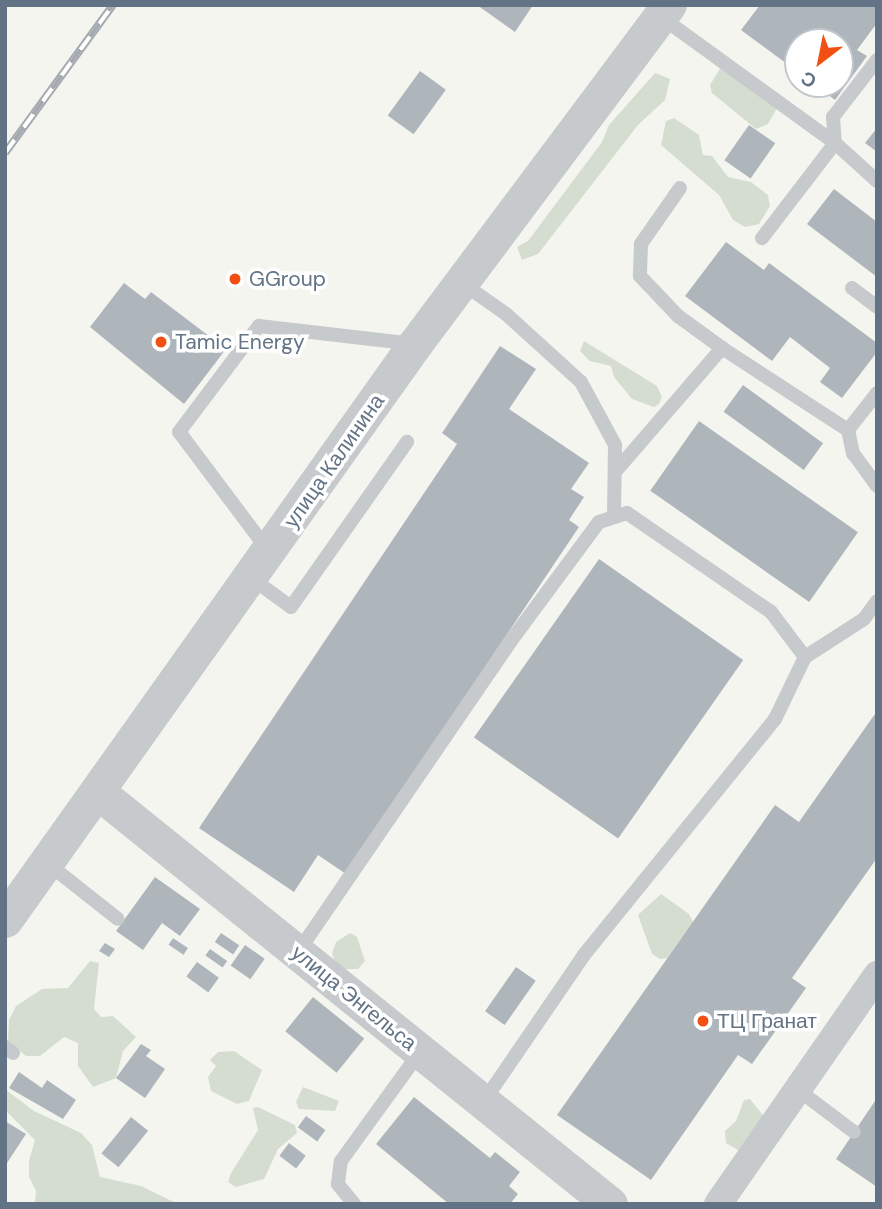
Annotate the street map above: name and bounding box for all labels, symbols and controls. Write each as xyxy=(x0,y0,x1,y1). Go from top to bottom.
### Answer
north arrow xyxy=(784,28,854,98)
text: С xyxy=(796,65,821,94)
place label: GGroup xyxy=(249,266,326,292)
marker: GGroup xyxy=(227,271,243,287)
place label: Tamic Energy xyxy=(175,329,305,355)
marker: Tamic Energy xyxy=(153,334,169,350)
street label: улица Калинина xyxy=(278,389,390,533)
street label: улица Энгельса xyxy=(286,940,422,1056)
place label: ТЦ Гранат xyxy=(717,1008,817,1034)
marker: ТЦ Гранат xyxy=(695,1013,711,1029)

